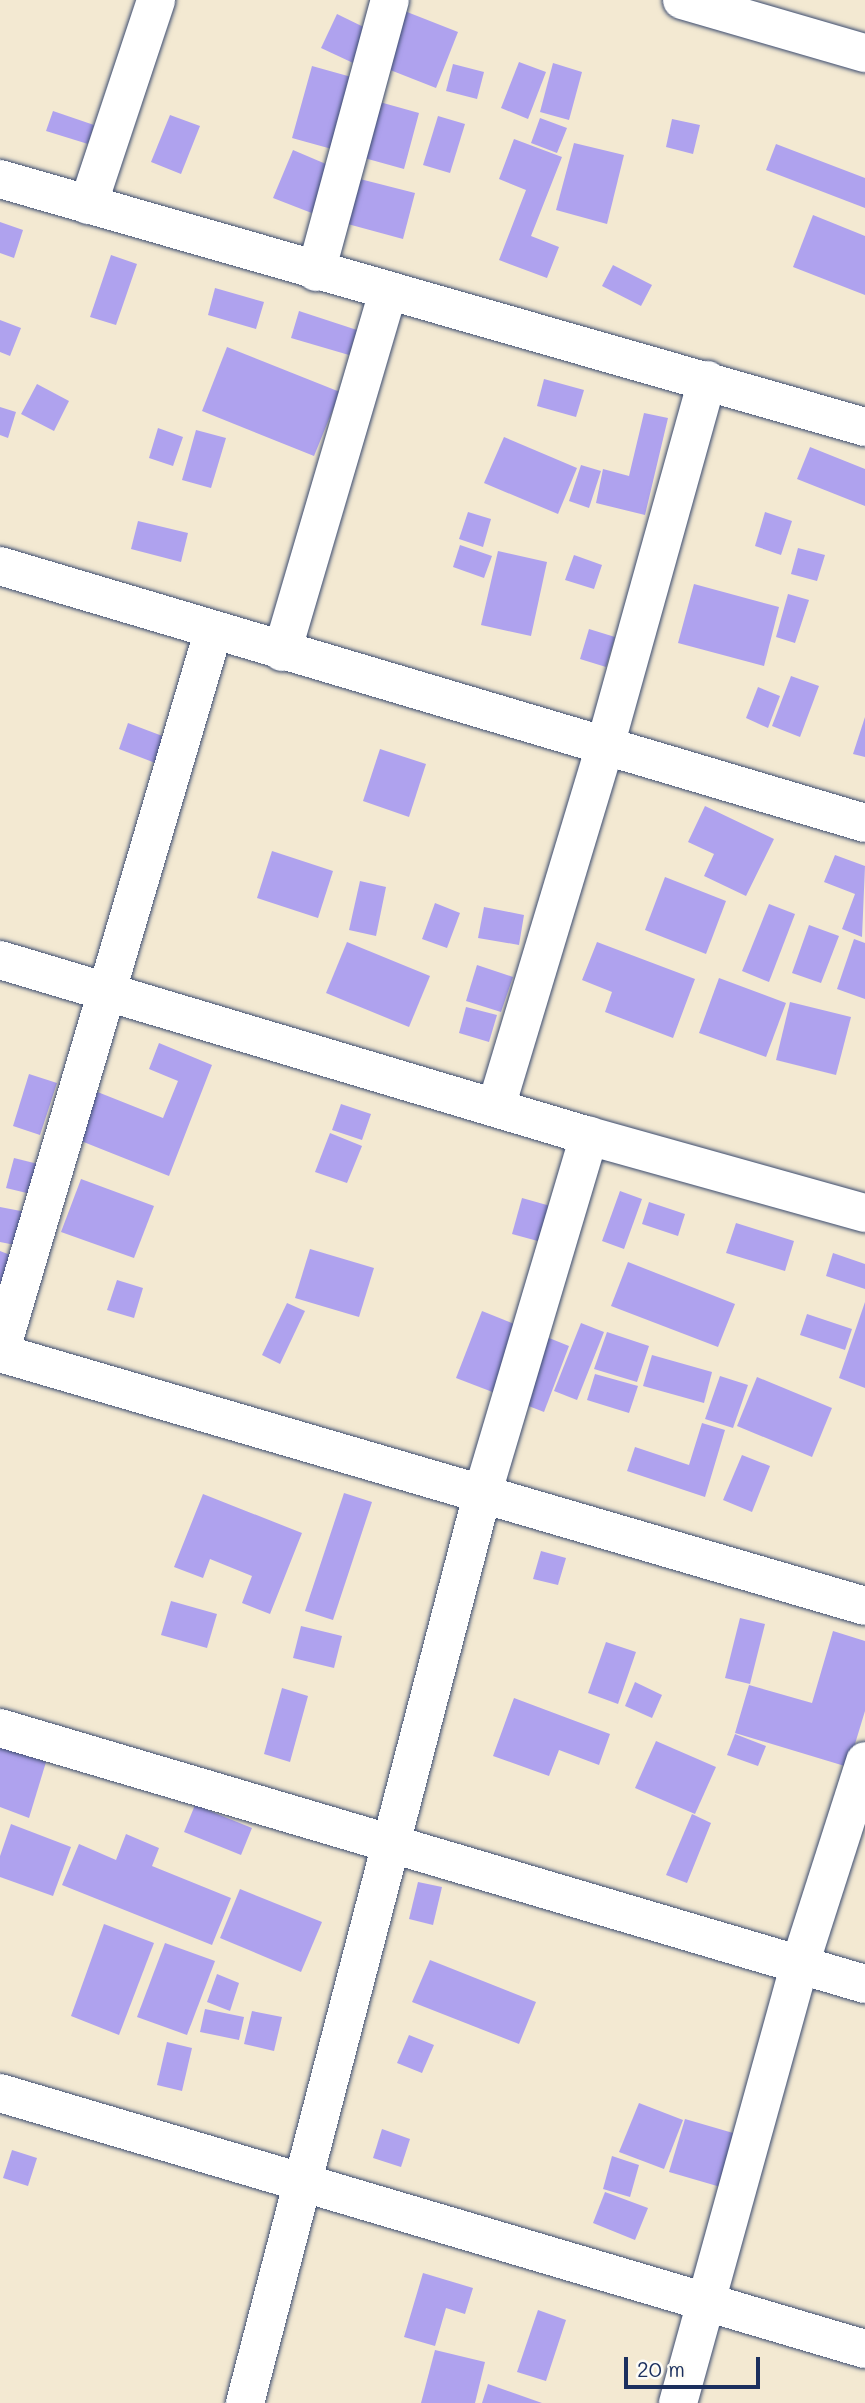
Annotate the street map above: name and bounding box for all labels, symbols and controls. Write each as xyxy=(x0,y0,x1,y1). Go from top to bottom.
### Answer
scale bar xyxy=(627,2344,764,2388)
text: 20 m xyxy=(637,2355,685,2382)

